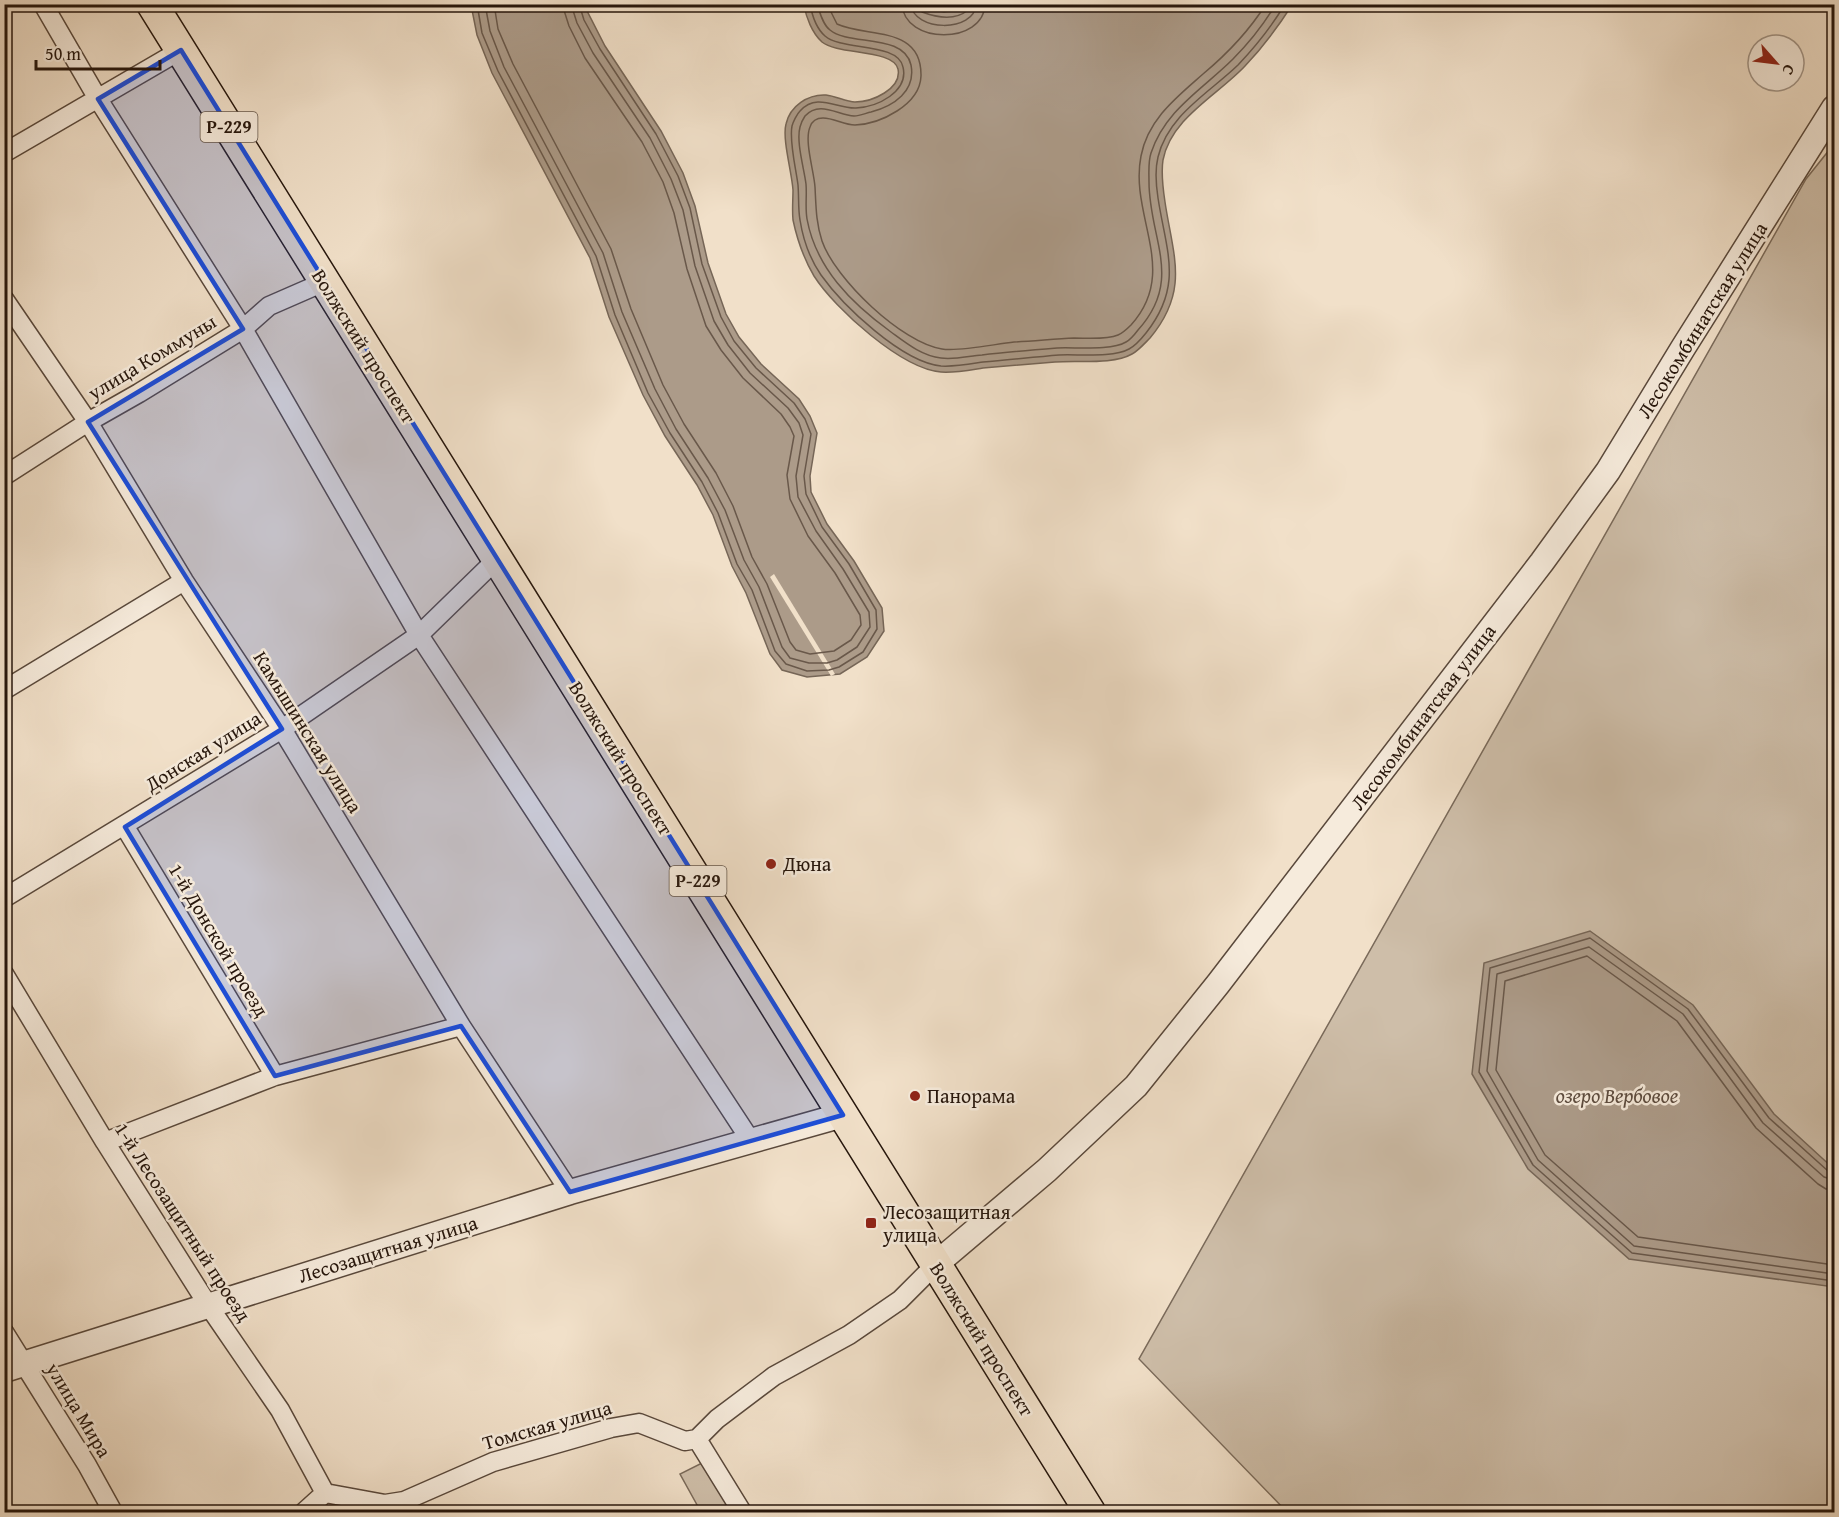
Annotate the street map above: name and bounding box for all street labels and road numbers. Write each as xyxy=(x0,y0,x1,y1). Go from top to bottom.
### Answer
road number: Р-229 xyxy=(200,112,258,142)
street label: Лесокомбинатская улица xyxy=(1629,216,1774,423)
street label: Волжский проспект xyxy=(305,263,424,429)
street label: улица Коммуны xyxy=(81,307,221,407)
street label: Лесокомбинатская улица xyxy=(1343,617,1503,816)
street label: Камышинская улица xyxy=(247,645,370,819)
street label: Волжский проспект xyxy=(562,675,681,841)
street label: Донская улица xyxy=(138,703,267,798)
street label: 1-й Донской проезд xyxy=(162,858,277,1022)
road number: Р-229 xyxy=(670,866,726,896)
street label: 1-й Лесозащитный проезд xyxy=(108,1116,259,1327)
street label: Лесозащитная улица xyxy=(295,1207,481,1290)
street label: Волжский проспект xyxy=(923,1256,1042,1422)
street label: улица Мира xyxy=(39,1356,119,1463)
street label: Томская улица xyxy=(479,1392,615,1457)

